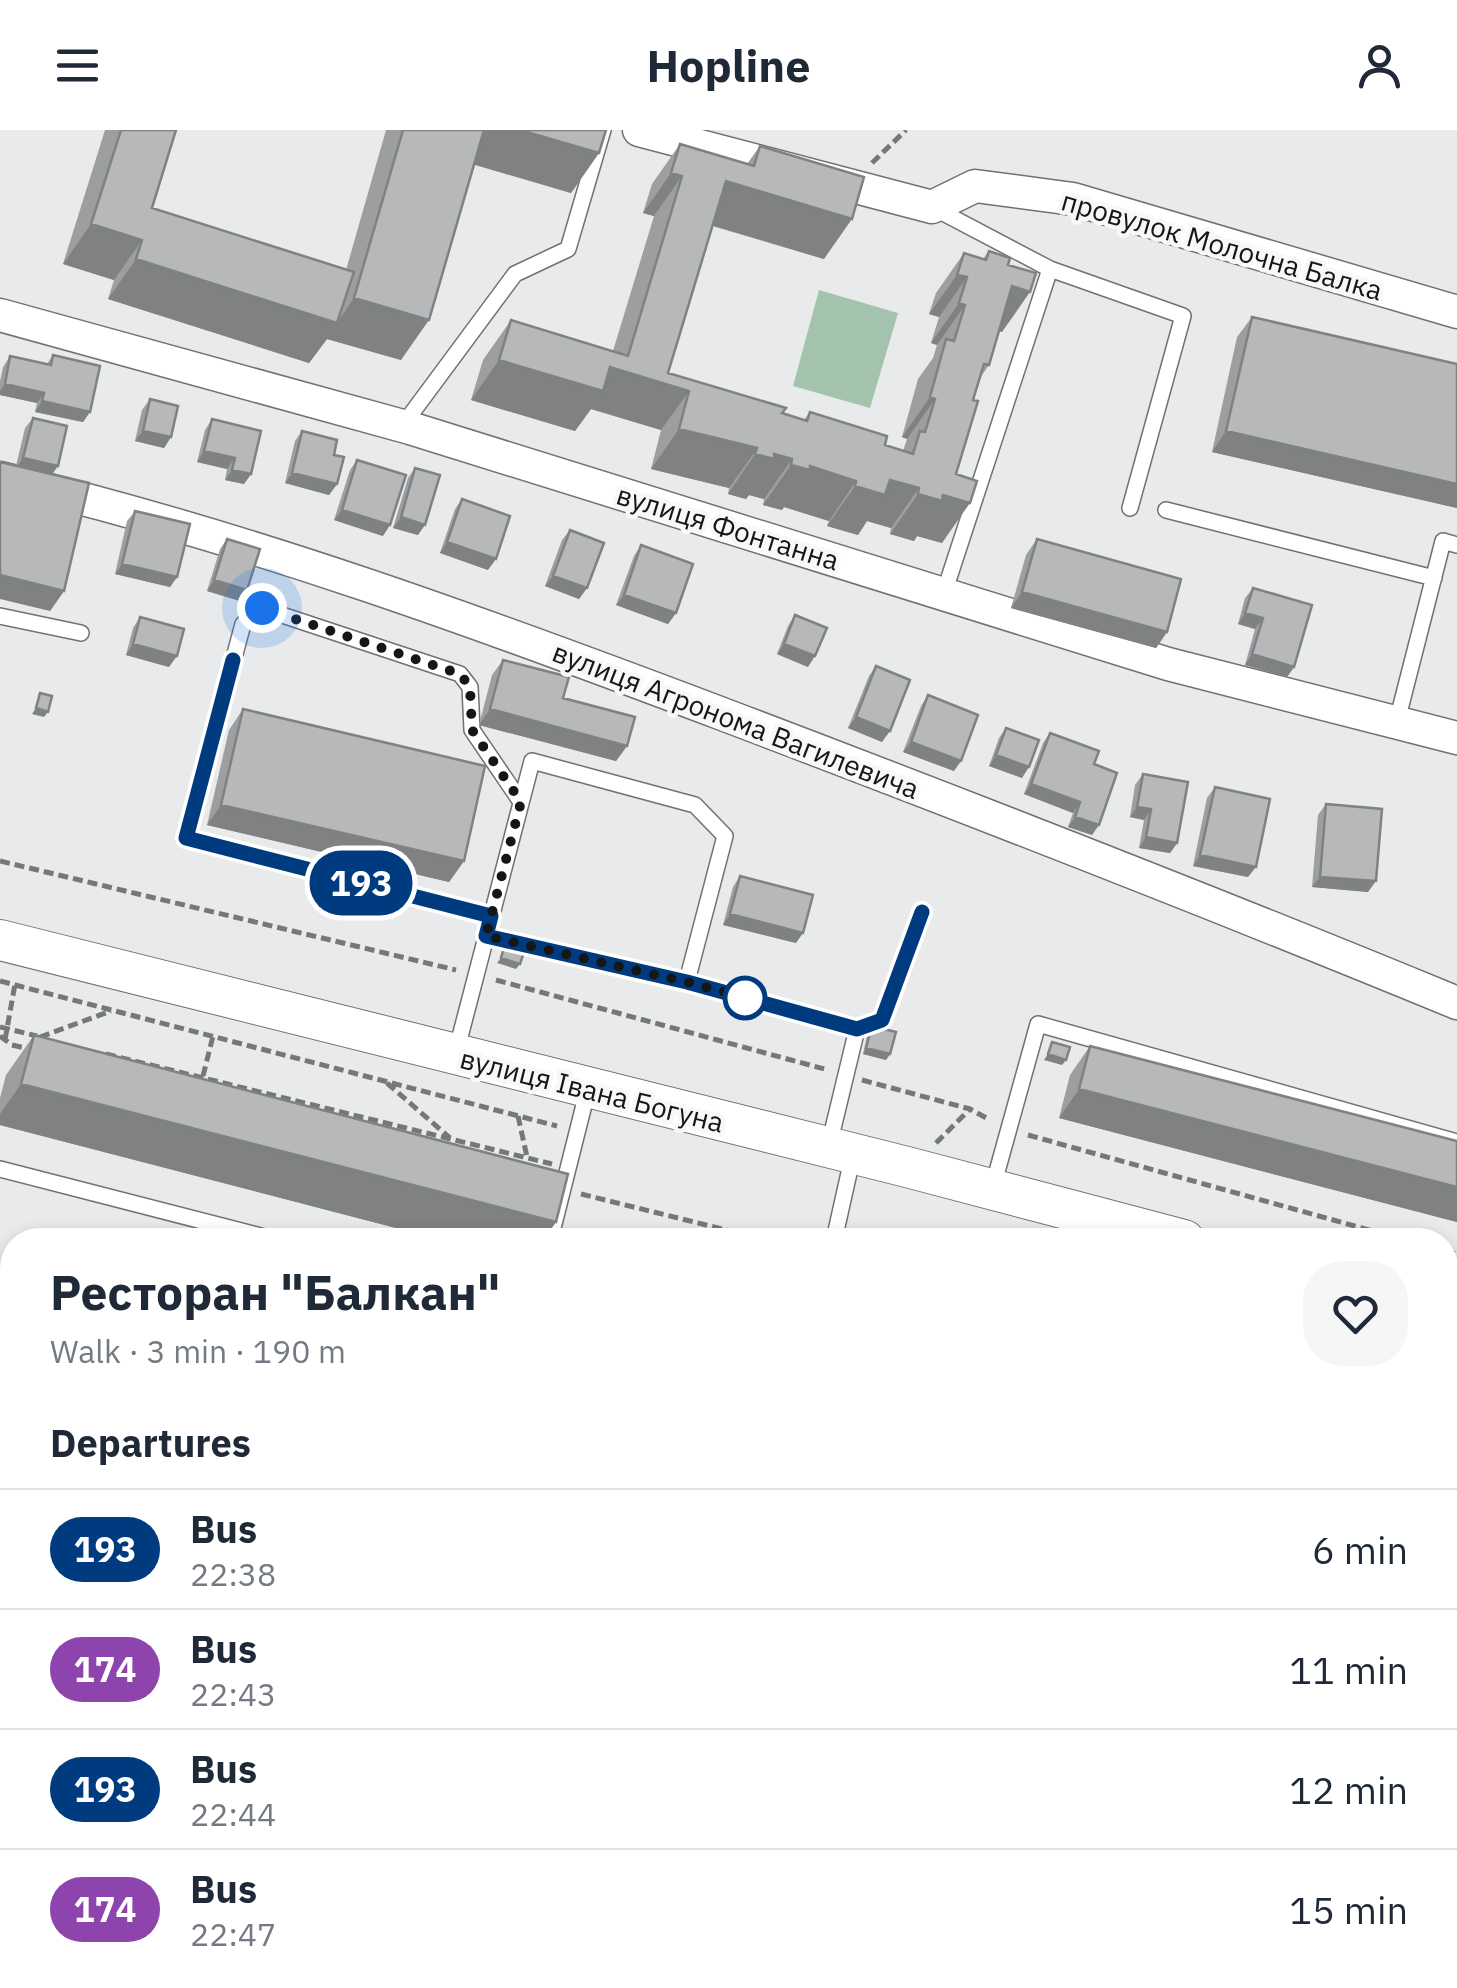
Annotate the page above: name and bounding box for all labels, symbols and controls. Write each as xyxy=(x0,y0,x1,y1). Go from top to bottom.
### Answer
text: Hopline xyxy=(647,36,810,94)
icon: menu xyxy=(50,38,105,93)
icon: person xyxy=(1352,38,1407,93)
street label: провулок Молочна Балка xyxy=(1057,181,1387,309)
street label: вулиця Фонтанна xyxy=(612,476,844,578)
your location xyxy=(237,583,287,633)
street label: вулиця Агронома Вагилевича xyxy=(547,633,925,807)
line badge: 193 xyxy=(304,850,418,916)
text: 193 xyxy=(329,860,393,906)
unlabelled marker xyxy=(724,977,766,1019)
street label: вулиця Івана Богуна xyxy=(456,1039,728,1141)
text: Ресторан "Балкан" xyxy=(50,1261,500,1323)
button: heart xyxy=(1303,1261,1408,1366)
text: Walk · 3 min · 190 m xyxy=(50,1330,346,1372)
text: Departures xyxy=(50,1418,251,1467)
text: Bus xyxy=(190,1504,257,1553)
text: 6 min xyxy=(1312,1525,1408,1574)
text: 193 xyxy=(73,1526,137,1572)
text: 22:38 xyxy=(190,1553,276,1595)
text: Bus xyxy=(190,1624,257,1673)
text: 11 min xyxy=(1289,1645,1408,1694)
text: 174 xyxy=(73,1646,137,1692)
text: 22:43 xyxy=(190,1673,276,1715)
text: Bus xyxy=(190,1744,257,1793)
text: 12 min xyxy=(1289,1765,1408,1814)
text: 193 xyxy=(73,1766,137,1812)
text: 22:44 xyxy=(190,1793,276,1835)
text: Bus xyxy=(190,1864,257,1913)
text: 15 min xyxy=(1289,1885,1408,1934)
text: 174 xyxy=(73,1886,137,1932)
text: 22:47 xyxy=(190,1913,276,1955)

